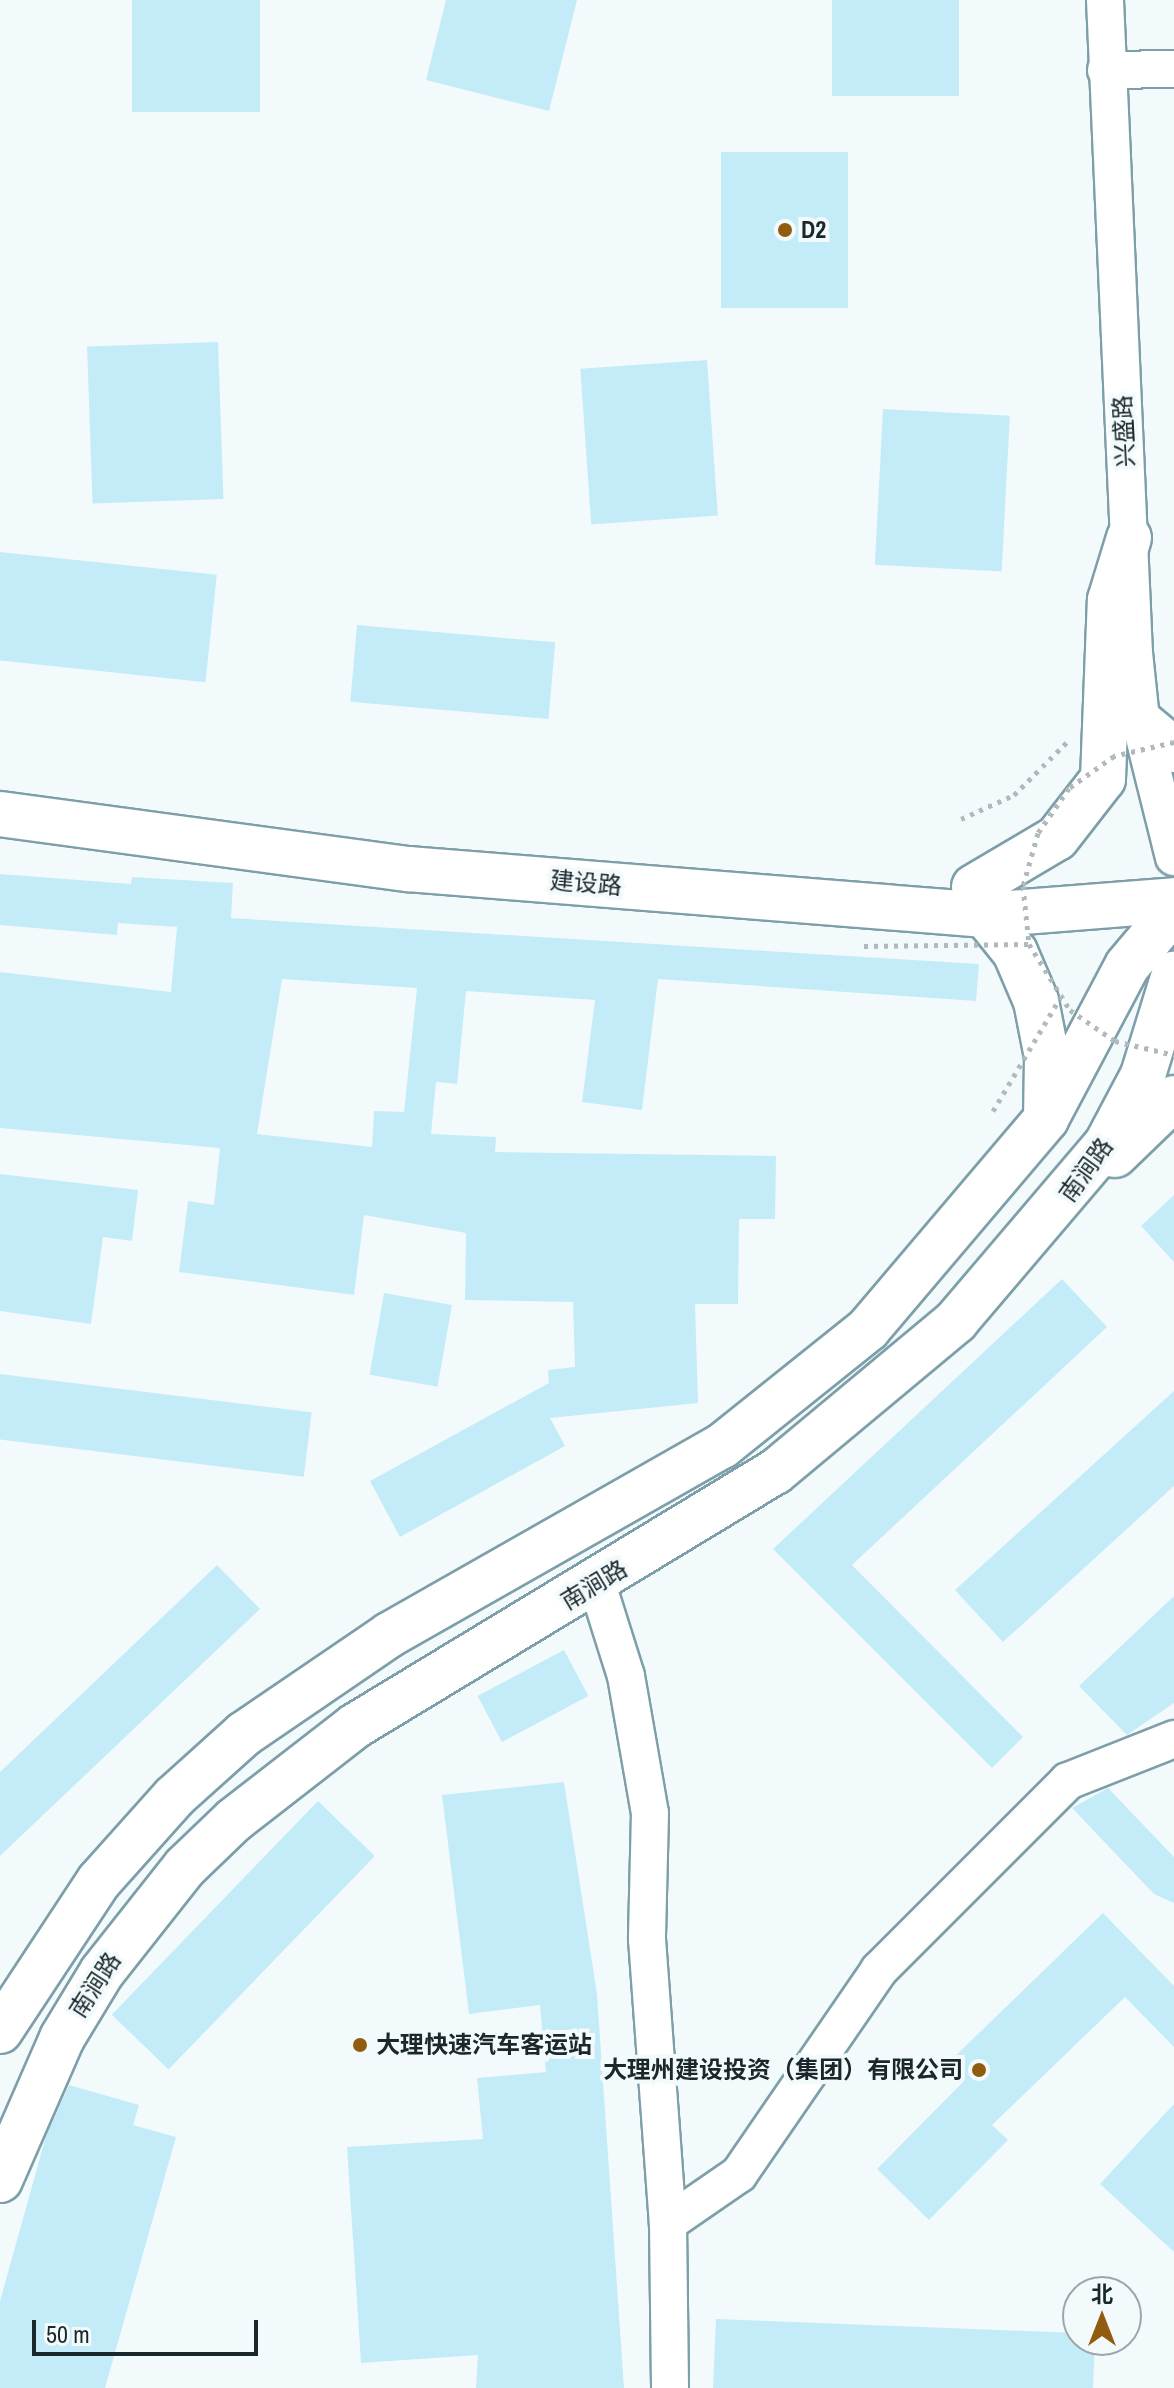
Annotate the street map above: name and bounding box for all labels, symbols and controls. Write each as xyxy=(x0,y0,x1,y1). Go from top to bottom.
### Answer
place label: D2 xyxy=(801,216,826,244)
marker: D2 xyxy=(776,221,794,239)
street label: 兴盛路 xyxy=(1108,394,1140,468)
street label: 建设路 xyxy=(549,866,623,900)
street label: 南涧路 xyxy=(1053,1132,1119,1208)
street label: 南涧路 xyxy=(556,1554,632,1616)
street label: 南涧路 xyxy=(63,1947,127,2023)
place label: 大理快速汽车客运站 xyxy=(376,2031,592,2059)
marker: 大理快速汽车客运站 xyxy=(351,2036,369,2054)
place label: 大理州建设投资（集团）有限公司 xyxy=(603,2056,963,2084)
marker: 大理州建设投资（集团）有限公司 xyxy=(970,2061,988,2079)
north arrow xyxy=(1062,2276,1142,2356)
text: 北 xyxy=(1091,2279,1113,2309)
scale bar xyxy=(36,2304,262,2354)
text: 50 m xyxy=(46,2318,90,2350)

